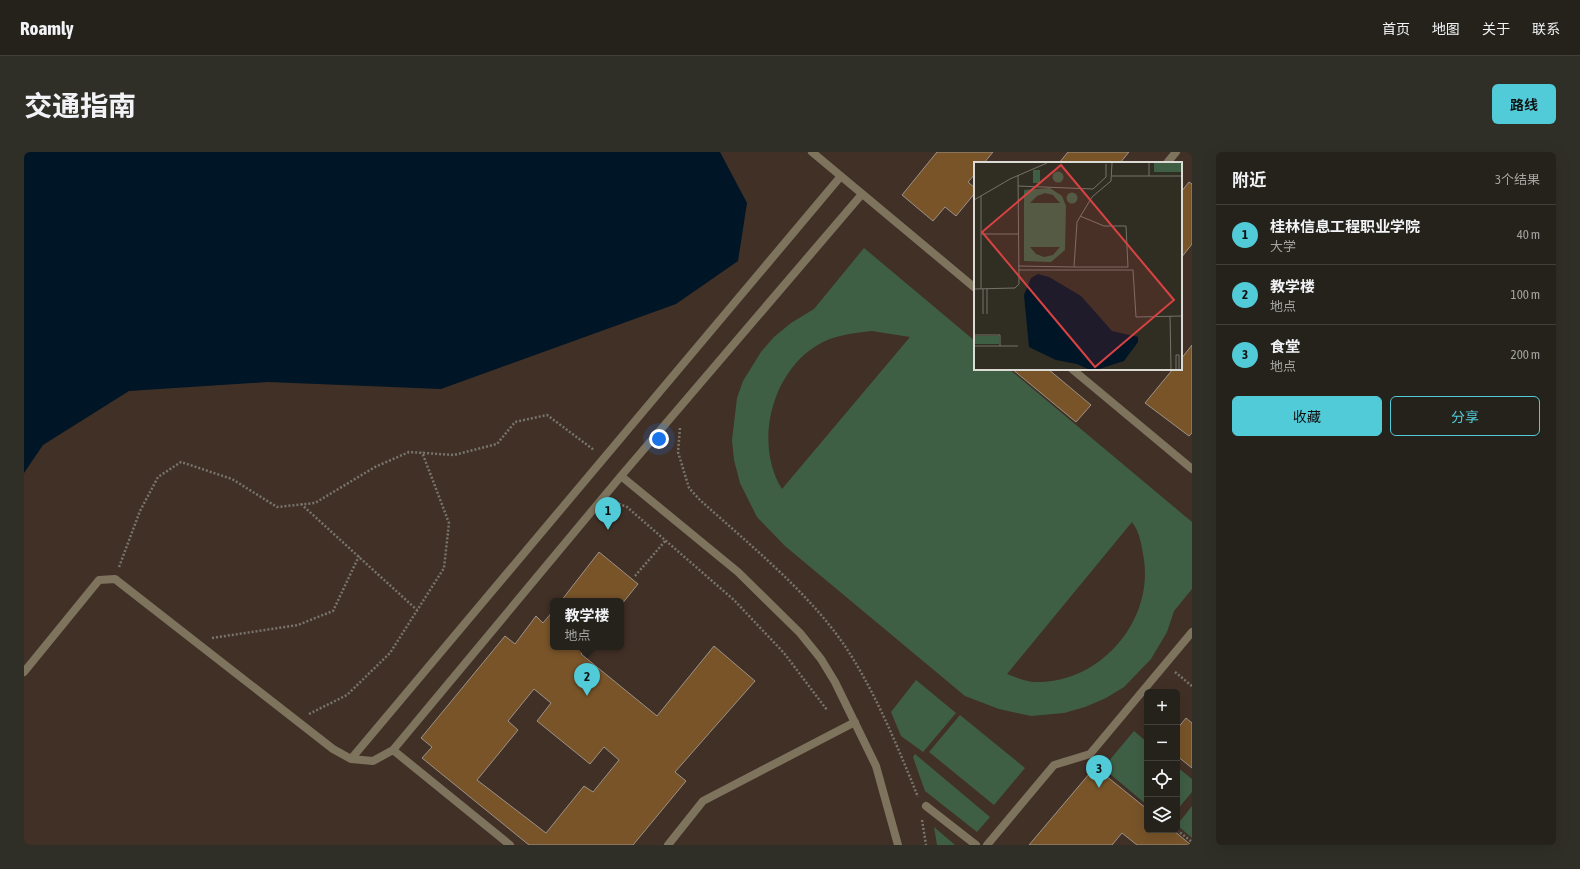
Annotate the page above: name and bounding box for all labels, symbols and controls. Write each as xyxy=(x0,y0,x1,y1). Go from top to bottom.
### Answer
text: Roamly xyxy=(20,17,74,39)
text: 首页 xyxy=(1382,21,1410,37)
text: 地图 xyxy=(1432,21,1460,37)
text: 关于 xyxy=(1482,21,1510,37)
text: 联系 xyxy=(1532,21,1560,37)
button: 路线 xyxy=(1492,84,1556,124)
text: 交通指南 xyxy=(24,90,136,122)
inset map xyxy=(974,162,1182,370)
text: 附近 xyxy=(1232,170,1266,190)
text: 3个结果 xyxy=(1495,172,1540,187)
text: 桂林信息工程职业学院 xyxy=(1270,218,1420,235)
text: 1 xyxy=(1242,227,1248,242)
text: 40 m xyxy=(1517,227,1540,242)
text: 大学 xyxy=(1270,239,1296,254)
text: 教学楼 xyxy=(1270,278,1315,295)
text: 2 xyxy=(1242,287,1248,302)
text: 100 m xyxy=(1511,287,1540,302)
text: 地点 xyxy=(1270,299,1296,314)
text: 食堂 xyxy=(1270,338,1300,355)
text: 3 xyxy=(1242,347,1248,362)
text: 200 m xyxy=(1511,347,1540,362)
text: 地点 xyxy=(1270,359,1296,374)
button: 收藏 xyxy=(1232,396,1382,436)
button: 分享 xyxy=(1390,396,1540,436)
your location xyxy=(649,429,669,449)
pin: 1 xyxy=(595,497,621,530)
popup xyxy=(550,598,624,650)
text: 教学楼 xyxy=(564,607,610,624)
text: 地点 xyxy=(564,628,591,643)
pin: 2 xyxy=(574,663,600,696)
map controls xyxy=(1144,689,1180,833)
button: + xyxy=(1144,689,1180,725)
button: − xyxy=(1144,725,1180,761)
pin: 3 xyxy=(1086,755,1112,788)
button: locate xyxy=(1144,761,1180,797)
button: layers xyxy=(1144,797,1180,833)

